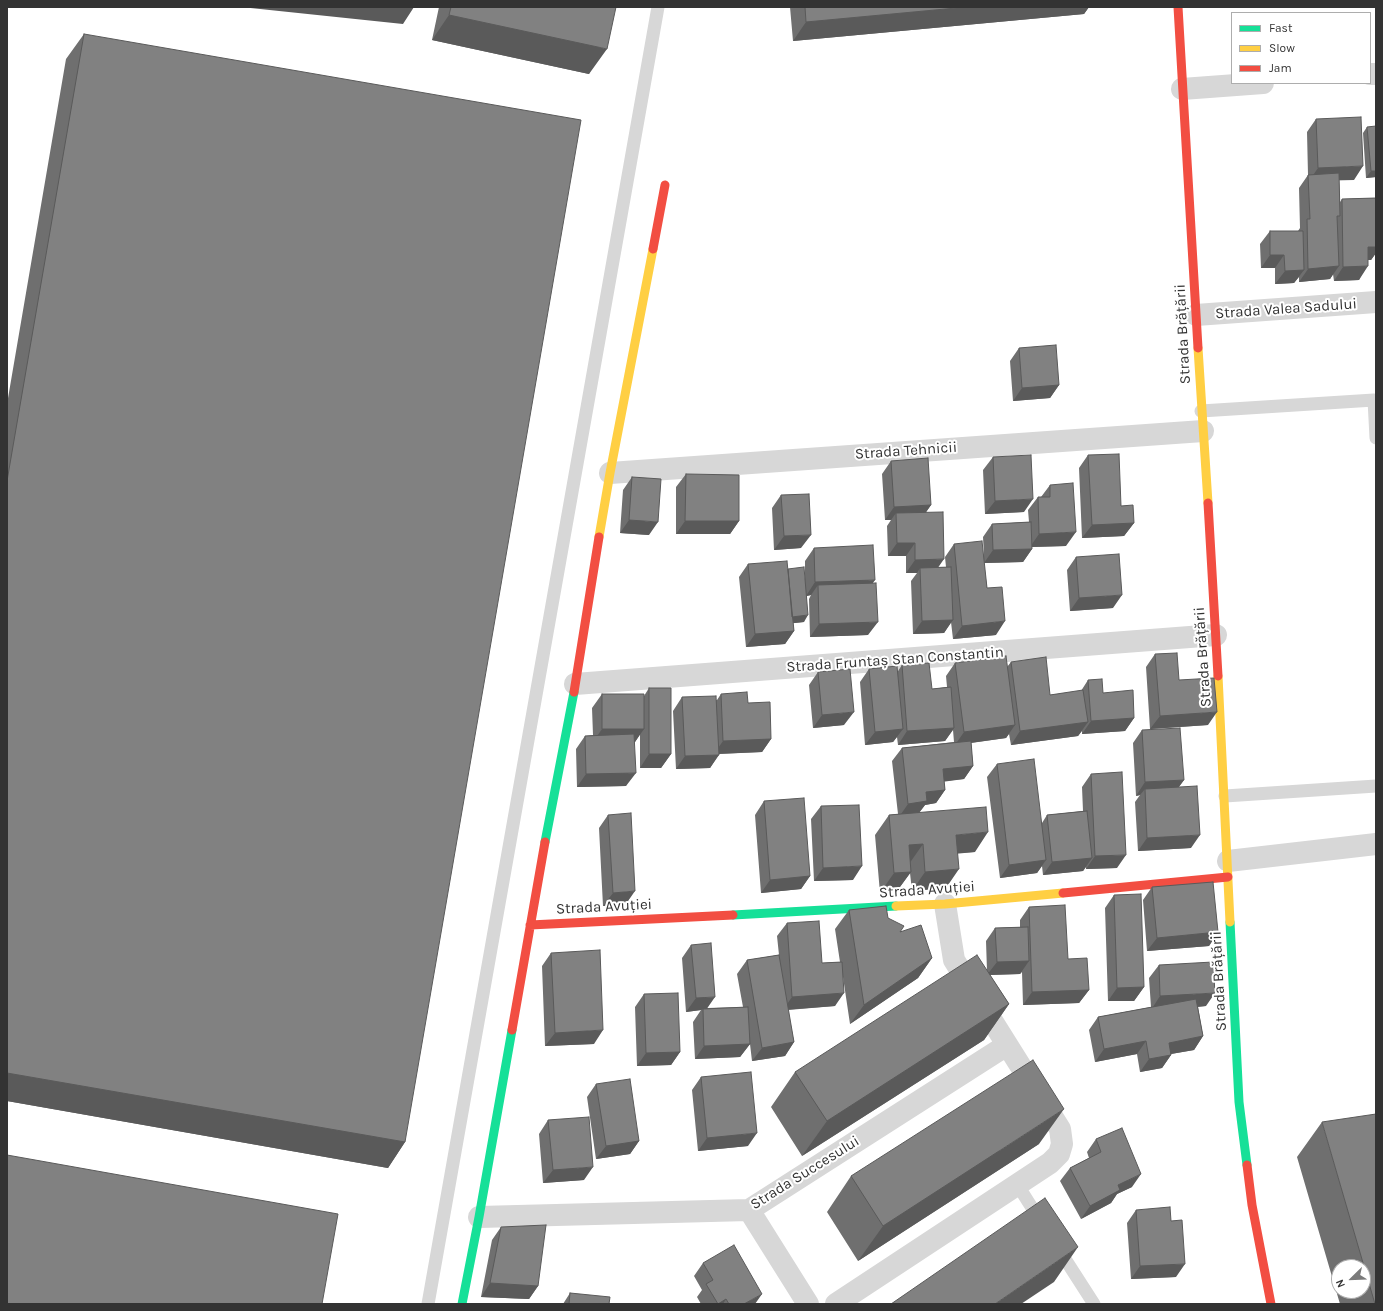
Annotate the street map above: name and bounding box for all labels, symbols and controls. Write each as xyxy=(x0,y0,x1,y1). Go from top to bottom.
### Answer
legend xyxy=(1231,12,1371,84)
text: Fast xyxy=(1269,21,1292,35)
text: Slow xyxy=(1269,41,1295,55)
text: Jam xyxy=(1269,61,1292,75)
street label: Strada Brățării xyxy=(1171,283,1195,385)
street label: Strada Valea Sadului xyxy=(1215,295,1357,323)
street label: Strada Tehnicii xyxy=(854,438,958,464)
street label: Strada Brățării xyxy=(1191,606,1215,708)
street label: Strada Fruntaș Stan Constantin xyxy=(786,643,1004,677)
street label: Strada Avuției xyxy=(878,878,976,902)
street label: Strada Avuției xyxy=(555,895,653,919)
street label: Strada Brățării xyxy=(1207,930,1231,1032)
street label: Strada Succesului xyxy=(747,1132,863,1214)
north arrow xyxy=(1331,1259,1371,1299)
text: N xyxy=(1333,1277,1348,1290)

